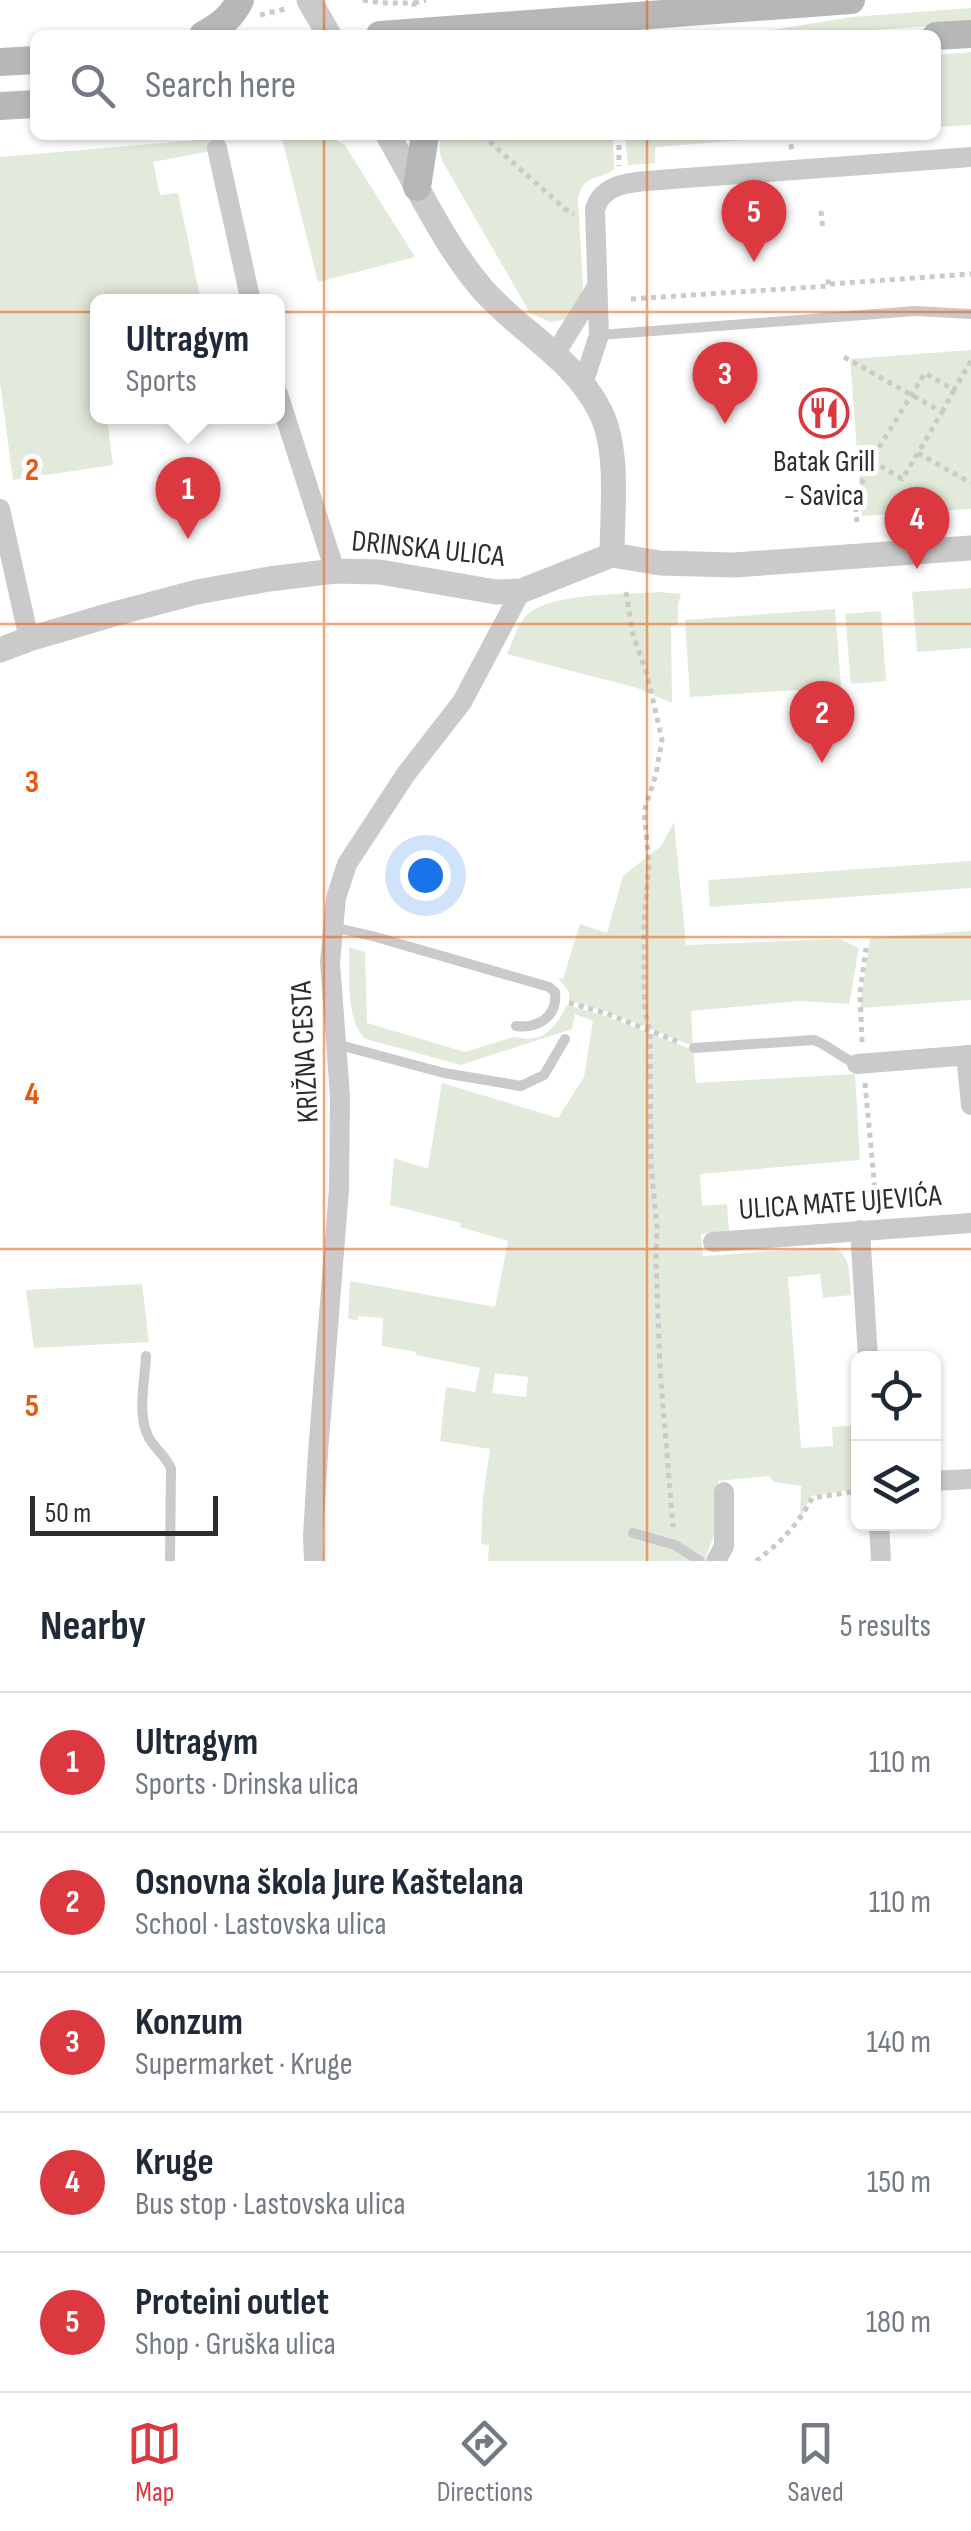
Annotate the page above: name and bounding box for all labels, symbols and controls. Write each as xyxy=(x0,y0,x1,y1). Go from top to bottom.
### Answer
search box xyxy=(30,30,941,140)
icon: search xyxy=(65,58,120,113)
text: Search here xyxy=(145,63,296,108)
pin: 5 xyxy=(722,180,786,262)
popup xyxy=(90,294,285,424)
text: Ultragym xyxy=(126,317,249,362)
pin: 3 xyxy=(692,342,758,424)
text: Sports xyxy=(126,362,197,401)
restaurant icon: Batak Grill - Savica xyxy=(798,387,850,439)
place label: Batak Grill - Savica xyxy=(773,444,875,514)
text: 2 xyxy=(25,451,39,490)
pin: 1 xyxy=(156,456,220,539)
pin: 4 xyxy=(884,486,950,569)
street label: DRINSKA ULICA xyxy=(350,523,506,575)
pin: 2 xyxy=(790,680,854,763)
text: 3 xyxy=(25,763,39,802)
your location xyxy=(400,850,451,901)
street label: KRIŽNA CESTA xyxy=(283,980,327,1124)
text: 4 xyxy=(25,1075,40,1114)
street label: ULICA MATE UJEVIĆA xyxy=(737,1178,943,1228)
map controls xyxy=(851,1351,941,1531)
button: locate xyxy=(851,1351,941,1441)
text: 5 xyxy=(25,1387,39,1426)
button: layers xyxy=(851,1441,941,1531)
scale bar xyxy=(30,1491,218,1536)
text: 50 m xyxy=(45,1497,91,1530)
text: Nearby xyxy=(40,1601,146,1652)
text: 5 results xyxy=(840,1607,931,1646)
text: Ultragym xyxy=(135,1720,258,1765)
text: 1 xyxy=(66,1743,79,1782)
text: 110 m xyxy=(869,1743,931,1782)
text: Sports · Drinska ulica xyxy=(135,1765,359,1804)
text: Osnovna škola Jure Kaštelana xyxy=(135,1860,524,1905)
text: 2 xyxy=(65,1883,80,1922)
text: 110 m xyxy=(869,1883,931,1922)
text: School · Lastovska ulica xyxy=(135,1905,387,1944)
text: Konzum xyxy=(135,2000,243,2045)
text: 3 xyxy=(65,2023,80,2062)
text: 140 m xyxy=(867,2023,931,2062)
text: Supermarket · Kruge xyxy=(135,2045,353,2084)
text: Kruge xyxy=(135,2140,214,2185)
text: 4 xyxy=(65,2163,80,2202)
text: 150 m xyxy=(867,2163,931,2202)
text: Bus stop · Lastovska ulica xyxy=(135,2185,406,2224)
text: Proteini outlet xyxy=(135,2280,329,2325)
text: 5 xyxy=(65,2303,80,2342)
text: 180 m xyxy=(866,2303,931,2342)
text: Shop · Gruška ulica xyxy=(135,2325,336,2364)
tab: Map xyxy=(127,2416,182,2509)
tab: Directions xyxy=(437,2416,533,2509)
tab: Saved xyxy=(788,2416,844,2509)

